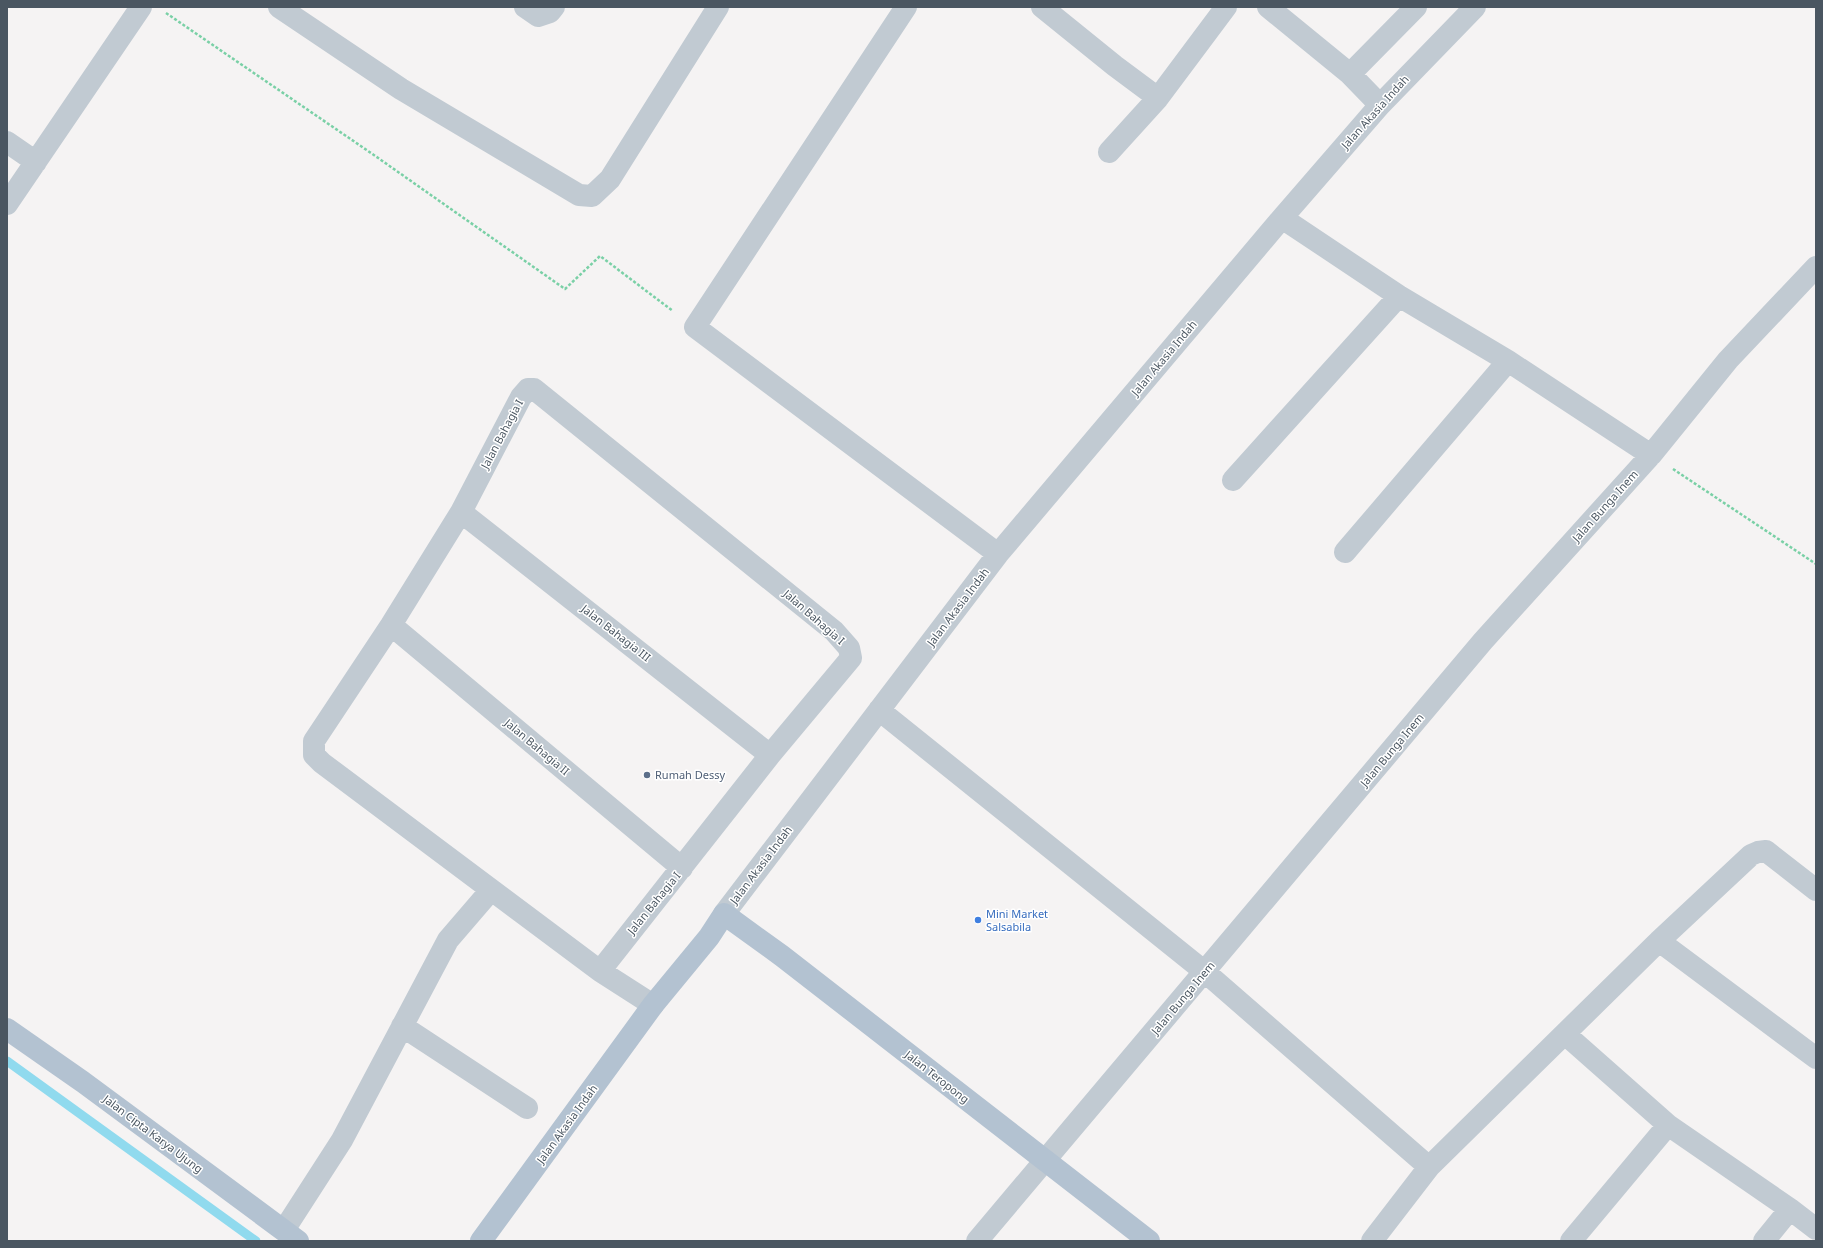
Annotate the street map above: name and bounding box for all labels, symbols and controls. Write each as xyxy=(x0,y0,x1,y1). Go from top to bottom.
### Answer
street label: Jalan Akasia Indah xyxy=(1337,72,1412,152)
street label: Jalan Akasia Indah xyxy=(1127,317,1200,399)
street label: Jalan Bahagia I xyxy=(477,396,526,472)
street label: Jalan Bunga Inem xyxy=(1568,467,1641,545)
street label: Jalan Akasia Indah xyxy=(923,565,992,650)
street label: Jalan Bahagia I xyxy=(780,585,848,648)
street label: Jalan Bahagia III xyxy=(578,600,654,665)
street label: Jalan Bunga Inem xyxy=(1356,710,1427,790)
street label: Jalan Bahagia II xyxy=(501,714,573,778)
place label: Rumah Dessy xyxy=(655,767,726,782)
marker: Rumah Dessy xyxy=(642,770,652,780)
street label: Jalan Akasia Indah xyxy=(726,823,795,908)
street label: Jalan Bahagia I xyxy=(623,868,684,938)
place label: Mini Market Salsabila xyxy=(986,906,1048,934)
marker: Mini Market Salsabila xyxy=(973,915,983,925)
street label: Jalan Bunga Inem xyxy=(1147,958,1218,1038)
street label: Jalan Teropong xyxy=(901,1046,972,1106)
street label: Jalan Akasia Indah xyxy=(532,1081,600,1167)
street label: Jalan Cipta Karya Ujung xyxy=(100,1091,206,1176)

